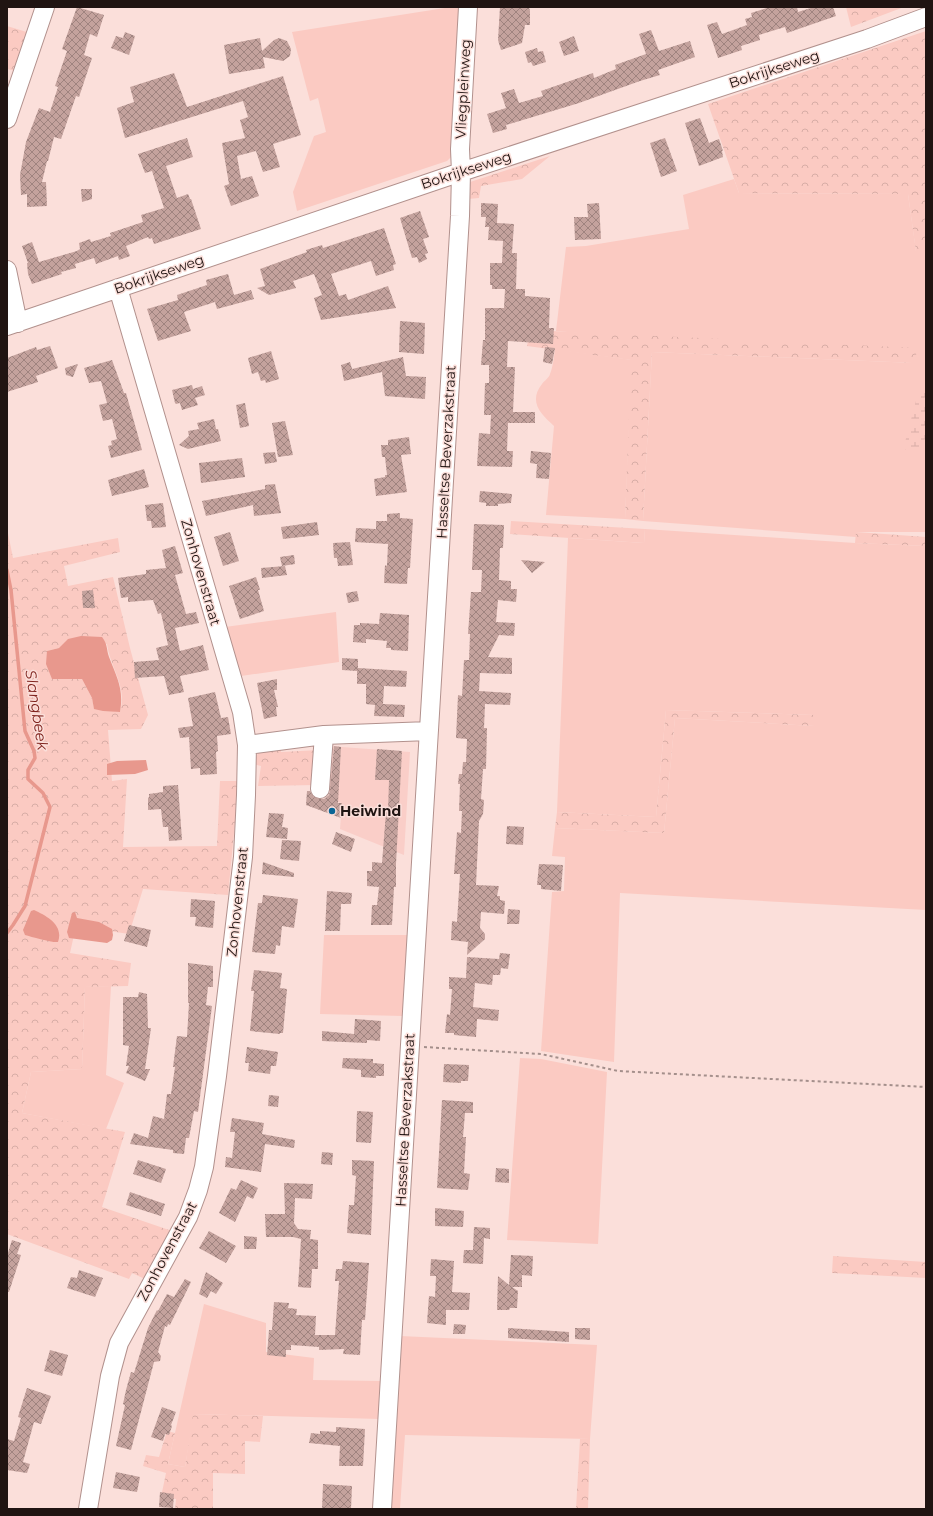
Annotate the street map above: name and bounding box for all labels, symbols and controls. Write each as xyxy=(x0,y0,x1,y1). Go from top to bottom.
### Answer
street label: Vliegpleinweg xyxy=(451,39,475,139)
street label: Bokrijkseweg xyxy=(726,46,822,92)
street label: Bokrijkseweg xyxy=(418,147,514,193)
street label: Bokrijkseweg xyxy=(112,250,206,298)
street label: Hasseltse Beverzakstraat xyxy=(432,364,460,539)
street label: Zonhovenstraat xyxy=(177,517,225,628)
water label: Slangbeek xyxy=(21,668,53,753)
place label: Heiwind xyxy=(340,802,401,820)
marker: Heiwind xyxy=(327,806,337,816)
street label: Zonhovenstraat xyxy=(222,846,252,958)
street label: Hasseltse Beverzakstraat xyxy=(391,1032,419,1207)
street label: Zonhovenstraat xyxy=(133,1198,201,1304)

